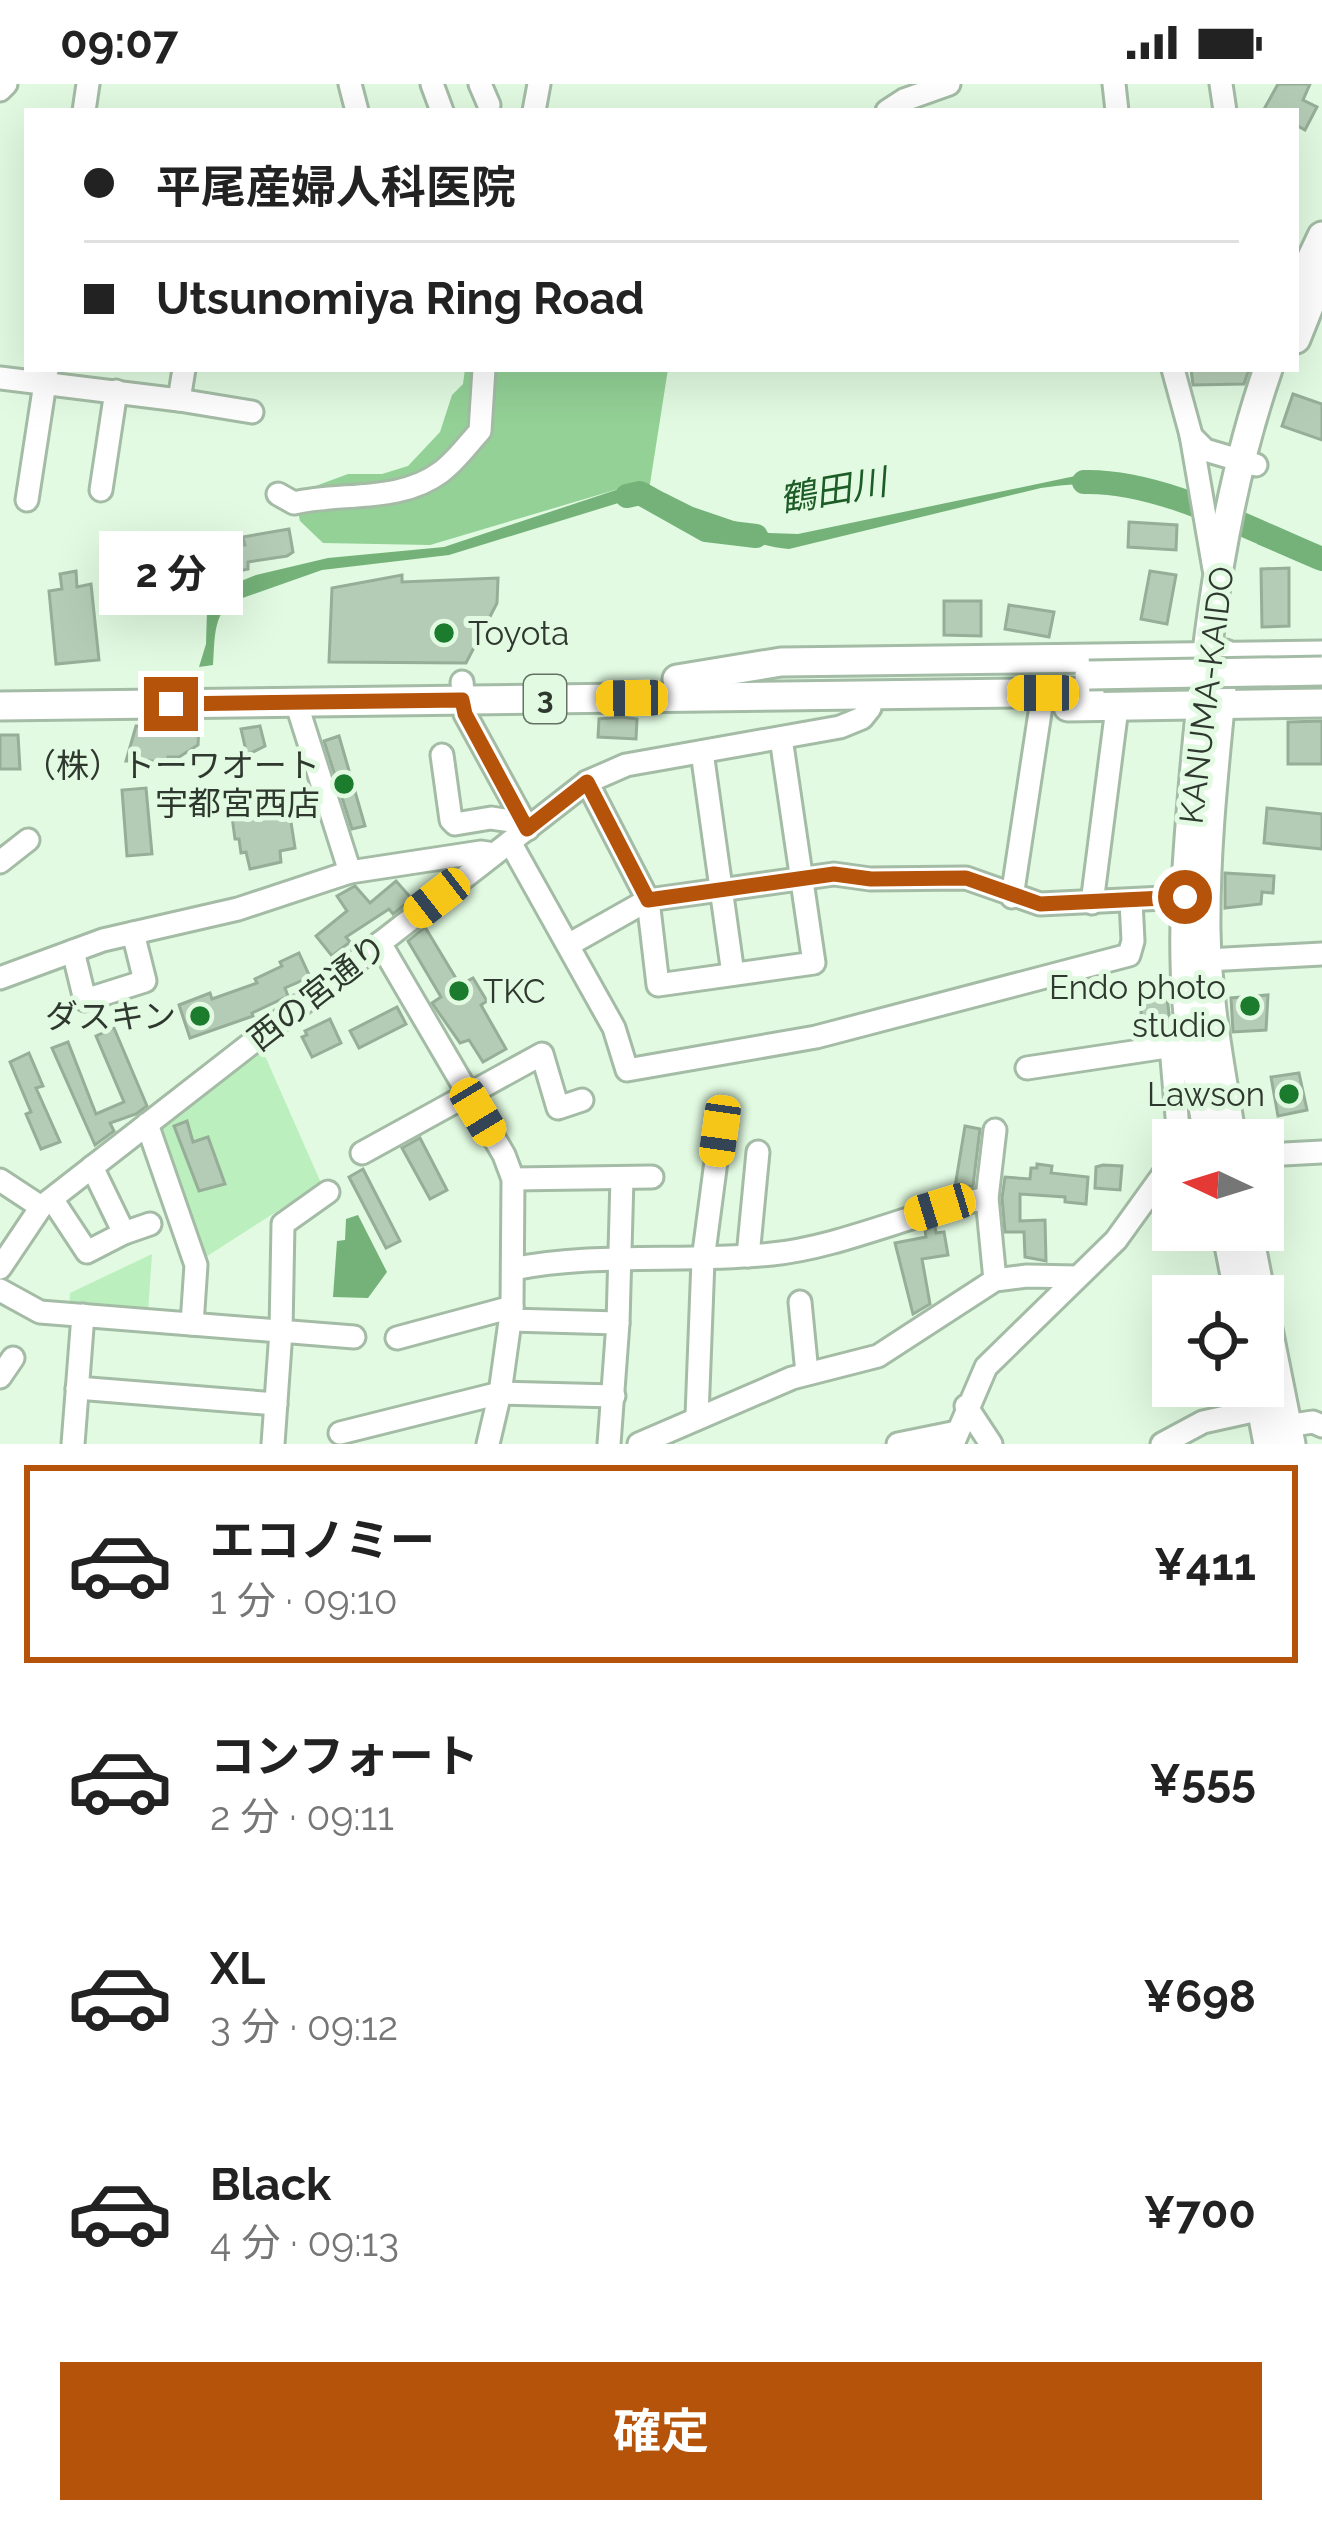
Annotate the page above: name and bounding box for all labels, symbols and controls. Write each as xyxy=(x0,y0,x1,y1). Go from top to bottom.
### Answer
text: 09:07 xyxy=(60,16,178,69)
text: 平尾産婦人科医院 xyxy=(156,161,516,214)
text: Utsunomiya Ring Road xyxy=(156,272,644,325)
water label: 鶴田川 xyxy=(776,459,894,520)
callout: 2 分 xyxy=(99,530,243,614)
text: 2 分 xyxy=(136,550,206,596)
street label: KANUMA-KAIDO xyxy=(1171,564,1242,826)
place label: Toyota xyxy=(468,614,569,653)
marker: Toyota xyxy=(431,620,457,646)
road number: 3 xyxy=(524,675,566,723)
car xyxy=(1007,675,1079,711)
route end xyxy=(144,677,198,731)
car xyxy=(596,679,668,717)
place label: （株）トーワオート 宇都宮西店 xyxy=(23,746,320,823)
marker: （株）トーワオート 宇都宮西店 xyxy=(331,771,357,797)
car xyxy=(398,862,476,934)
route start xyxy=(1158,870,1212,924)
street label: 西の宮通り xyxy=(240,926,394,1059)
place label: Endo photo studio xyxy=(1049,968,1226,1045)
place label: TKC xyxy=(483,972,546,1011)
marker: TKC xyxy=(446,978,472,1004)
marker: Endo photo studio xyxy=(1237,993,1263,1019)
place label: ダスキン xyxy=(45,997,176,1036)
marker: ダスキン xyxy=(187,1003,213,1029)
car xyxy=(444,1072,512,1152)
place label: Lawson xyxy=(1147,1075,1265,1114)
marker: Lawson xyxy=(1276,1081,1302,1107)
car xyxy=(697,1093,743,1169)
north arrow xyxy=(1152,1119,1284,1251)
map controls xyxy=(1152,1119,1284,1407)
car xyxy=(900,1179,980,1235)
button: locate xyxy=(1152,1275,1284,1407)
icon: car xyxy=(66,1510,174,1618)
text: エコノミー xyxy=(210,1514,435,1567)
text: ¥411 xyxy=(1154,1538,1256,1591)
text: 1 分 · 09:10 xyxy=(210,1577,398,1623)
icon: car xyxy=(66,1726,174,1834)
text: コンフォート xyxy=(210,1730,479,1783)
text: ¥555 xyxy=(1149,1754,1256,1807)
text: 2 分 · 09:11 xyxy=(210,1793,394,1839)
icon: car xyxy=(66,1942,174,2050)
text: XL xyxy=(210,1942,265,1995)
text: ¥698 xyxy=(1143,1970,1256,2023)
text: 3 分 · 09:12 xyxy=(210,2003,398,2049)
icon: car xyxy=(66,2158,174,2266)
text: Black xyxy=(210,2158,331,2211)
text: ¥700 xyxy=(1143,2186,1256,2239)
text: 4 分 · 09:13 xyxy=(210,2219,399,2265)
button: 確定 xyxy=(60,2362,1262,2500)

